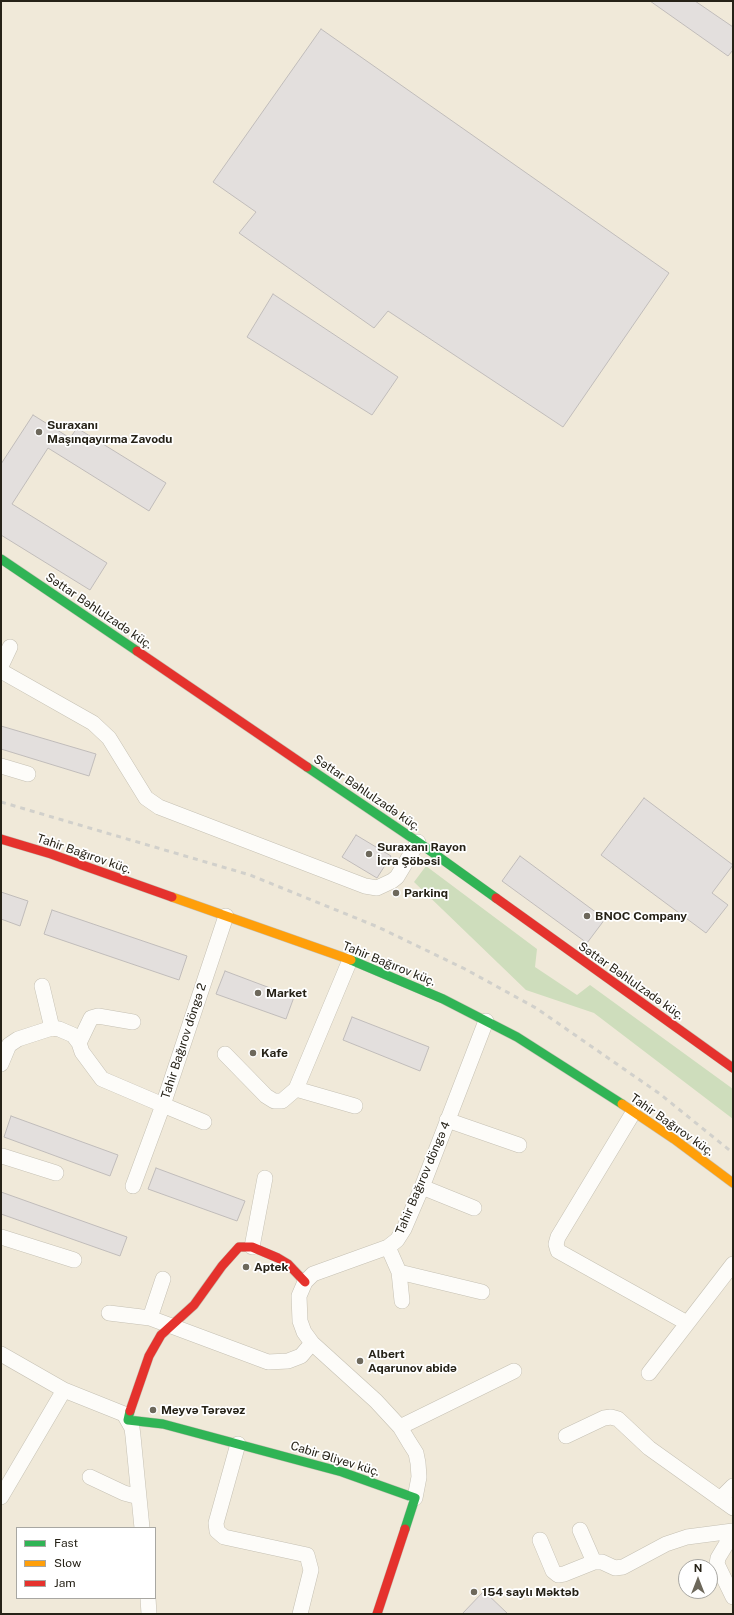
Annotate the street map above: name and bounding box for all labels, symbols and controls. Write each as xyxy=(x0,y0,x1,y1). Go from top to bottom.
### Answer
place label: Suraxanı Maşınqayırma Zavodu xyxy=(47,418,173,446)
marker: Suraxanı Maşınqayırma Zavodu xyxy=(34,427,44,437)
street label: Səttar Bəhlulzadə küç. xyxy=(43,570,155,652)
street label: Səttar Bəhlulzadə küç. xyxy=(311,752,423,834)
street label: Tahir Bağırov küç. xyxy=(35,831,133,877)
place label: Suraxanı Rayon İcra Şöbəsi xyxy=(377,840,466,868)
marker: Suraxanı Rayon İcra Şöbəsi xyxy=(364,849,374,859)
place label: Parkinq xyxy=(404,886,448,900)
marker: Parkinq xyxy=(391,888,401,898)
place label: BNOC Company xyxy=(595,909,687,923)
marker: BNOC Company xyxy=(582,911,592,921)
street label: Tahir Bağırov küç. xyxy=(341,939,437,989)
street label: Səttar Bəhlulzadə küç. xyxy=(575,939,687,1023)
street label: Tahir Bağırov döngə 2 xyxy=(158,981,210,1101)
place label: Market xyxy=(266,986,307,1000)
marker: Market xyxy=(253,988,263,998)
place label: Kafe xyxy=(261,1046,288,1060)
marker: Kafe xyxy=(248,1048,258,1058)
street label: Tahir Bağırov küç. xyxy=(627,1091,717,1159)
street label: Tahir Bağırov döngə 4 xyxy=(393,1119,453,1237)
place label: Aptek xyxy=(254,1260,288,1274)
marker: Aptek xyxy=(241,1262,251,1272)
place label: Albert Aqarunov abidə xyxy=(368,1347,457,1375)
marker: Albert Aqarunov abidə xyxy=(355,1356,365,1366)
place label: Meyvə Tərəvəz xyxy=(161,1403,245,1417)
marker: Meyvə Tərəvəz xyxy=(148,1405,158,1415)
street label: Cabir Əliyev küç. xyxy=(289,1439,381,1479)
legend xyxy=(16,1527,156,1599)
text: Fast xyxy=(54,1536,78,1550)
text: Slow xyxy=(54,1556,81,1570)
north arrow xyxy=(678,1559,718,1599)
text: N xyxy=(694,1562,702,1574)
text: Jam xyxy=(54,1576,76,1590)
place label: 154 saylı Məktəb xyxy=(482,1585,579,1599)
marker: 154 saylı Məktəb xyxy=(469,1587,479,1597)

